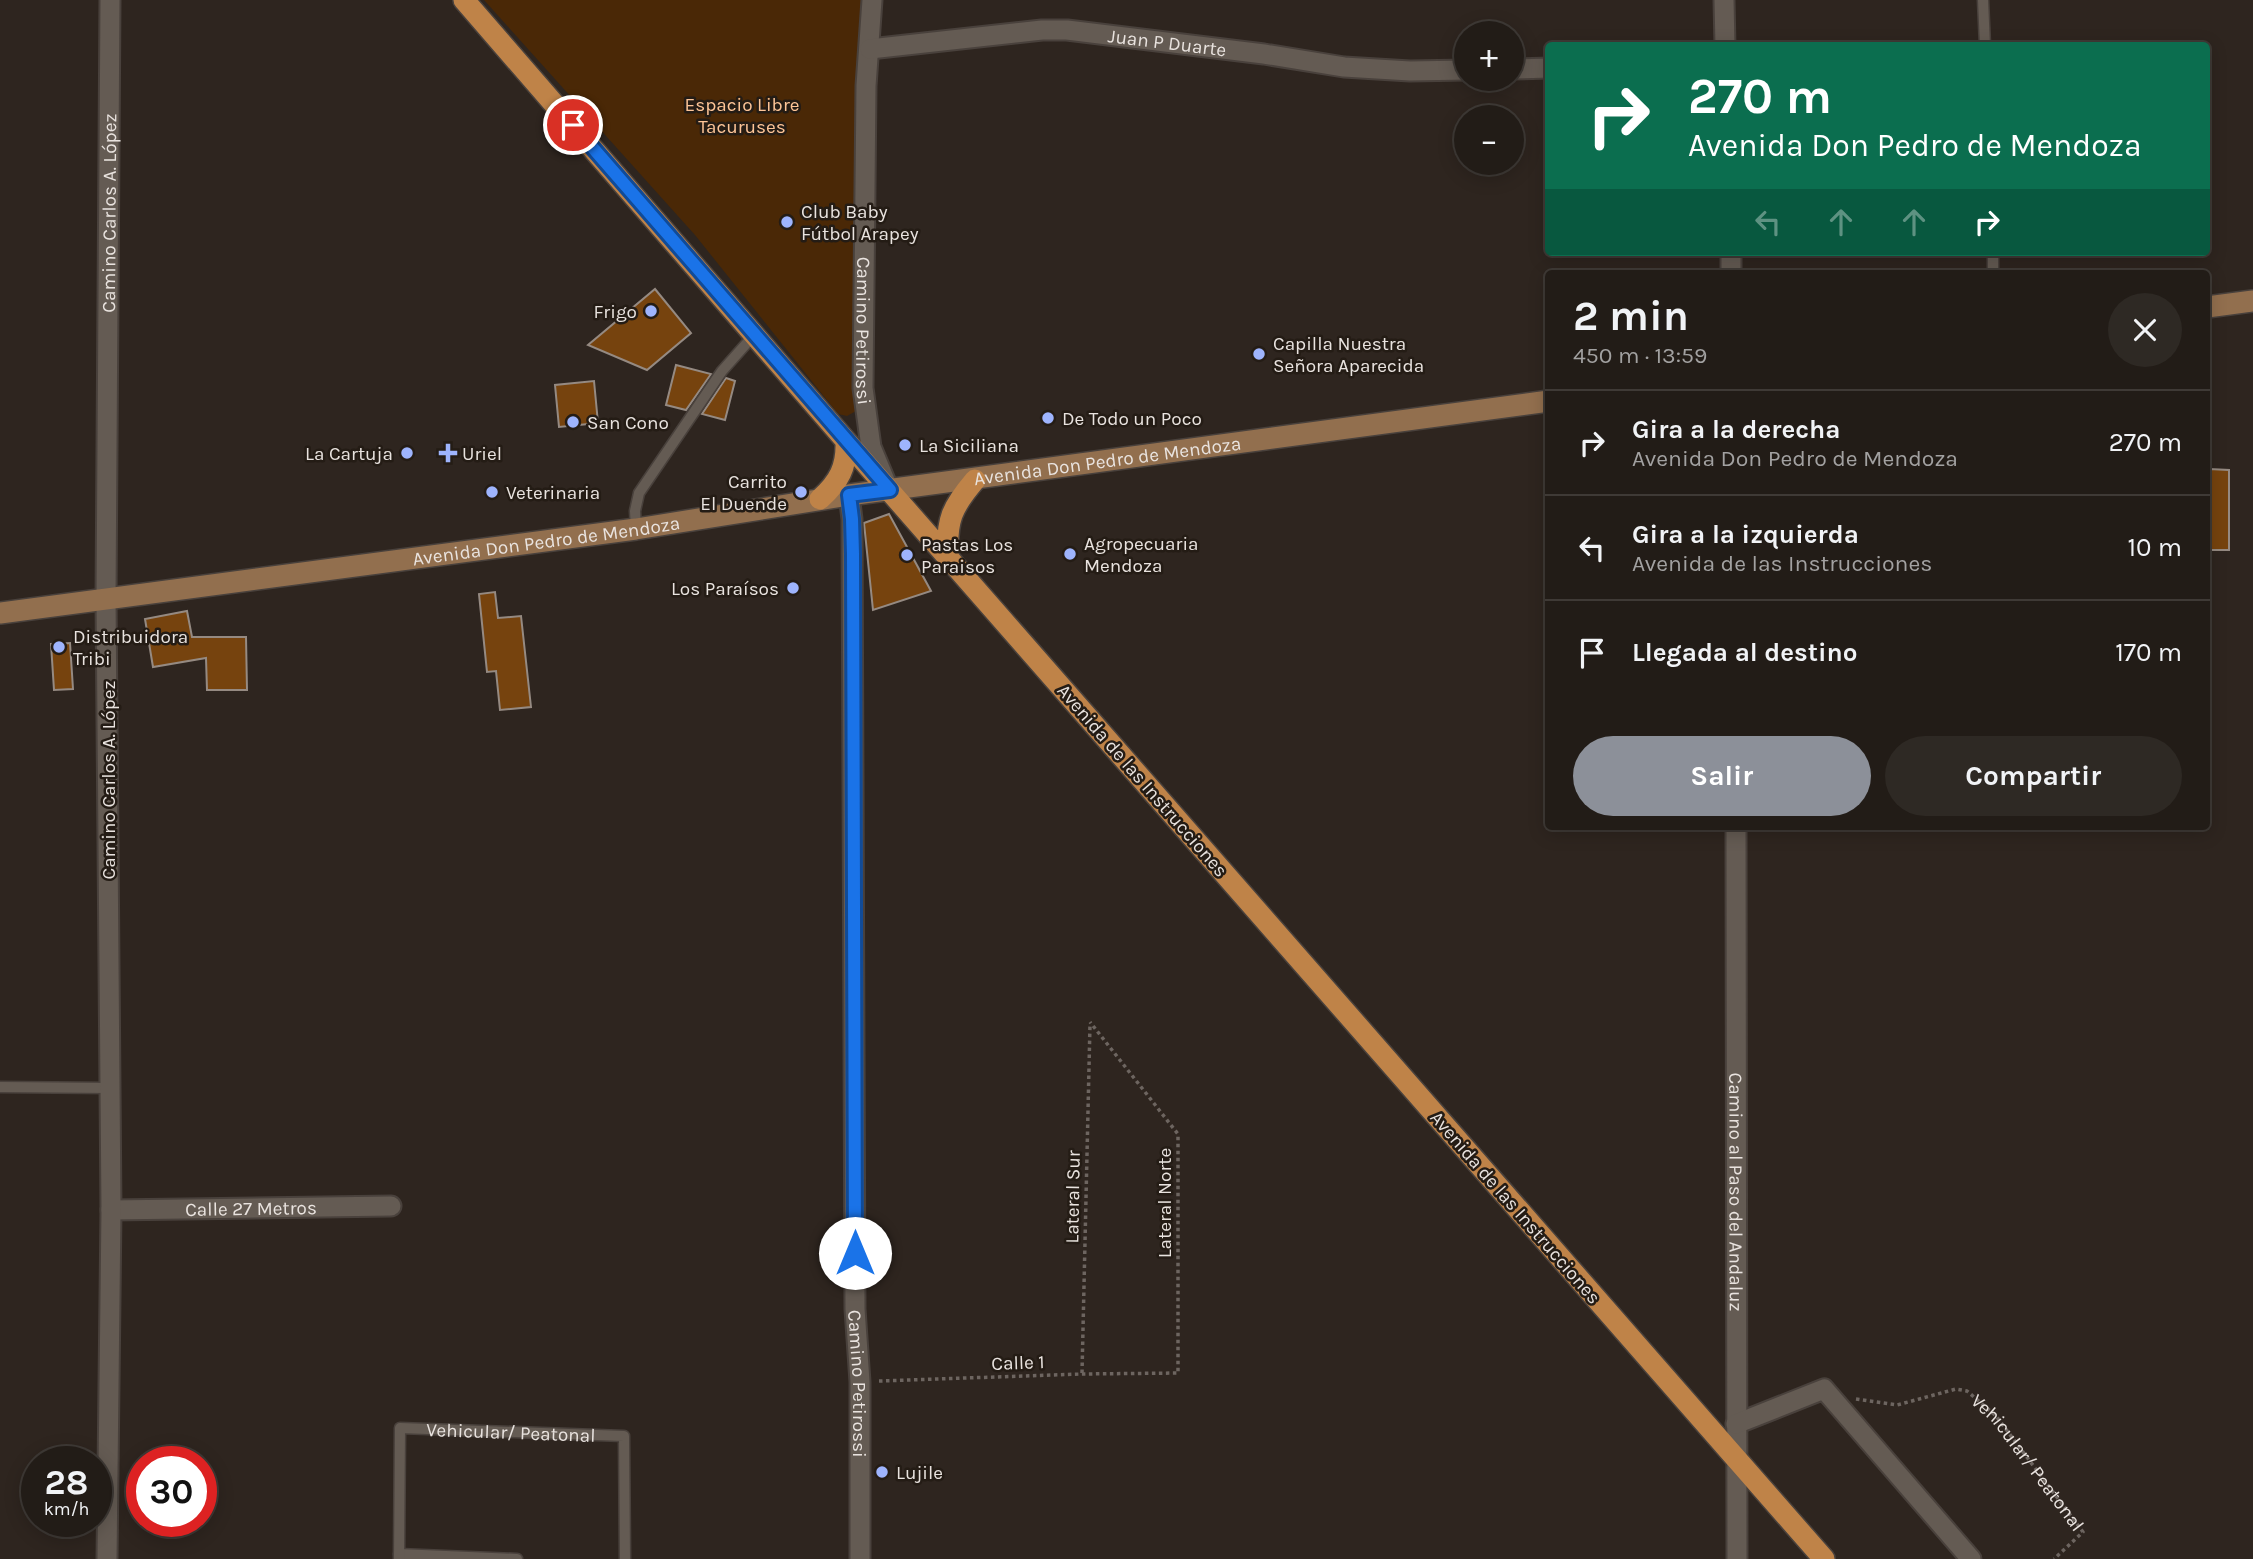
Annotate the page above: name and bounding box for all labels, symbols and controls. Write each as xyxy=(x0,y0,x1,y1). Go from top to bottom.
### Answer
map controls xyxy=(1454,21,1524,175)
button: + xyxy=(1454,21,1524,91)
street label: Juan P Duarte xyxy=(1107,25,1227,61)
text: 270 m xyxy=(1688,68,1832,125)
icon: right xyxy=(1573,70,1664,161)
park label: Espacio Libre Tacuruses xyxy=(684,94,800,138)
pin xyxy=(543,95,603,155)
button: − xyxy=(1454,105,1524,175)
icon: arrive xyxy=(554,106,592,144)
street label: Camino Carlos A. López xyxy=(98,113,121,313)
text: Avenida Don Pedro de Mendoza xyxy=(1688,127,2142,164)
place label: Club Baby Fútbol Arapey xyxy=(801,201,919,245)
icon: left xyxy=(1749,203,1787,241)
icon: ahead xyxy=(1822,203,1860,241)
icon: ahead xyxy=(1895,203,1933,241)
icon: right xyxy=(1968,203,2006,241)
marker: Club Baby Fútbol Arapey xyxy=(779,214,795,230)
street label: Camino Petirossi xyxy=(851,257,875,406)
text: 2 min xyxy=(1573,291,1689,341)
button: close xyxy=(2108,293,2182,367)
place label: Frigo xyxy=(593,301,637,323)
marker: Frigo xyxy=(643,303,659,319)
place label: Capilla Nuestra Señora Aparecida xyxy=(1273,333,1424,377)
text: 450 m · 13:59 xyxy=(1573,342,1707,369)
marker: Capilla Nuestra Señora Aparecida xyxy=(1251,346,1267,362)
place label: De Todo un Poco xyxy=(1062,408,1202,430)
marker: De Todo un Poco xyxy=(1040,410,1056,426)
place label: San Cono xyxy=(587,412,669,434)
marker: San Cono xyxy=(565,414,581,430)
text: Gira a la derecha xyxy=(1632,414,1841,445)
icon: right xyxy=(1573,424,1611,462)
text: 270 m xyxy=(2109,427,2182,458)
street label: Avenida Don Pedro de Mendoza xyxy=(973,432,1243,490)
place label: La Siciliana xyxy=(919,435,1019,457)
marker: La Siciliana xyxy=(897,437,913,453)
place label: La Cartuja xyxy=(305,443,393,465)
place label: Uriel xyxy=(462,443,502,465)
marker: La Cartuja xyxy=(399,445,415,461)
marker: Uriel xyxy=(440,445,456,461)
text: Avenida Don Pedro de Mendoza xyxy=(1632,445,1958,472)
place label: Carrito El Duende xyxy=(700,471,787,515)
place label: Veterinaria xyxy=(506,482,600,504)
marker: Veterinaria xyxy=(484,484,500,500)
marker: Carrito El Duende xyxy=(793,484,809,500)
street label: Avenida Don Pedro de Mendoza xyxy=(411,512,682,570)
text: Gira a la izquierda xyxy=(1632,519,1859,550)
icon: left xyxy=(1573,529,1611,567)
text: 10 m xyxy=(2127,532,2182,563)
place label: Agropecuaria Mendoza xyxy=(1084,533,1199,577)
place label: Pastas Los Paraisos xyxy=(921,534,1013,578)
marker: Agropecuaria Mendoza xyxy=(1062,546,1078,562)
marker: Pastas Los Paraisos xyxy=(899,547,915,563)
text: Avenida de las Instrucciones xyxy=(1632,550,1932,577)
place label: Los Paraísos xyxy=(671,578,779,600)
marker: Los Paraísos xyxy=(785,580,801,596)
place label: Distribuidora Tribi xyxy=(73,626,188,670)
icon: arrive xyxy=(1573,634,1611,672)
text: Llegada al destino xyxy=(1632,637,1858,668)
text: 170 m xyxy=(2115,637,2182,668)
marker: Distribuidora Tribi xyxy=(51,639,67,655)
street label: Camino Carlos A. López xyxy=(98,680,120,880)
street label: Avenida de las Instrucciones xyxy=(1053,680,1232,882)
button: Salir xyxy=(1573,736,1871,816)
button: Compartir xyxy=(1885,736,2182,816)
street label: Camino al Paso del Andaluz xyxy=(1724,1072,1747,1312)
street label: Avenida de las Instrucciones xyxy=(1426,1107,1605,1309)
street label: Lateral Norte xyxy=(1154,1148,1176,1258)
street label: Lateral Sur xyxy=(1061,1150,1085,1244)
street label: Calle 27 Metros xyxy=(185,1197,317,1221)
position arrow xyxy=(818,1216,892,1290)
street label: Camino Petirossi xyxy=(843,1309,870,1458)
street label: Calle 1 xyxy=(991,1351,1045,1375)
street label: Vehicular/ Peatonal xyxy=(1966,1390,2088,1536)
street label: Vehicular/ Peatonal xyxy=(426,1419,596,1447)
speed limit sign: 30 xyxy=(126,1446,217,1537)
text: 28 xyxy=(45,1462,88,1503)
place label: Lujile xyxy=(896,1462,943,1484)
marker: Lujile xyxy=(874,1464,890,1480)
text: km/h xyxy=(44,1498,89,1520)

